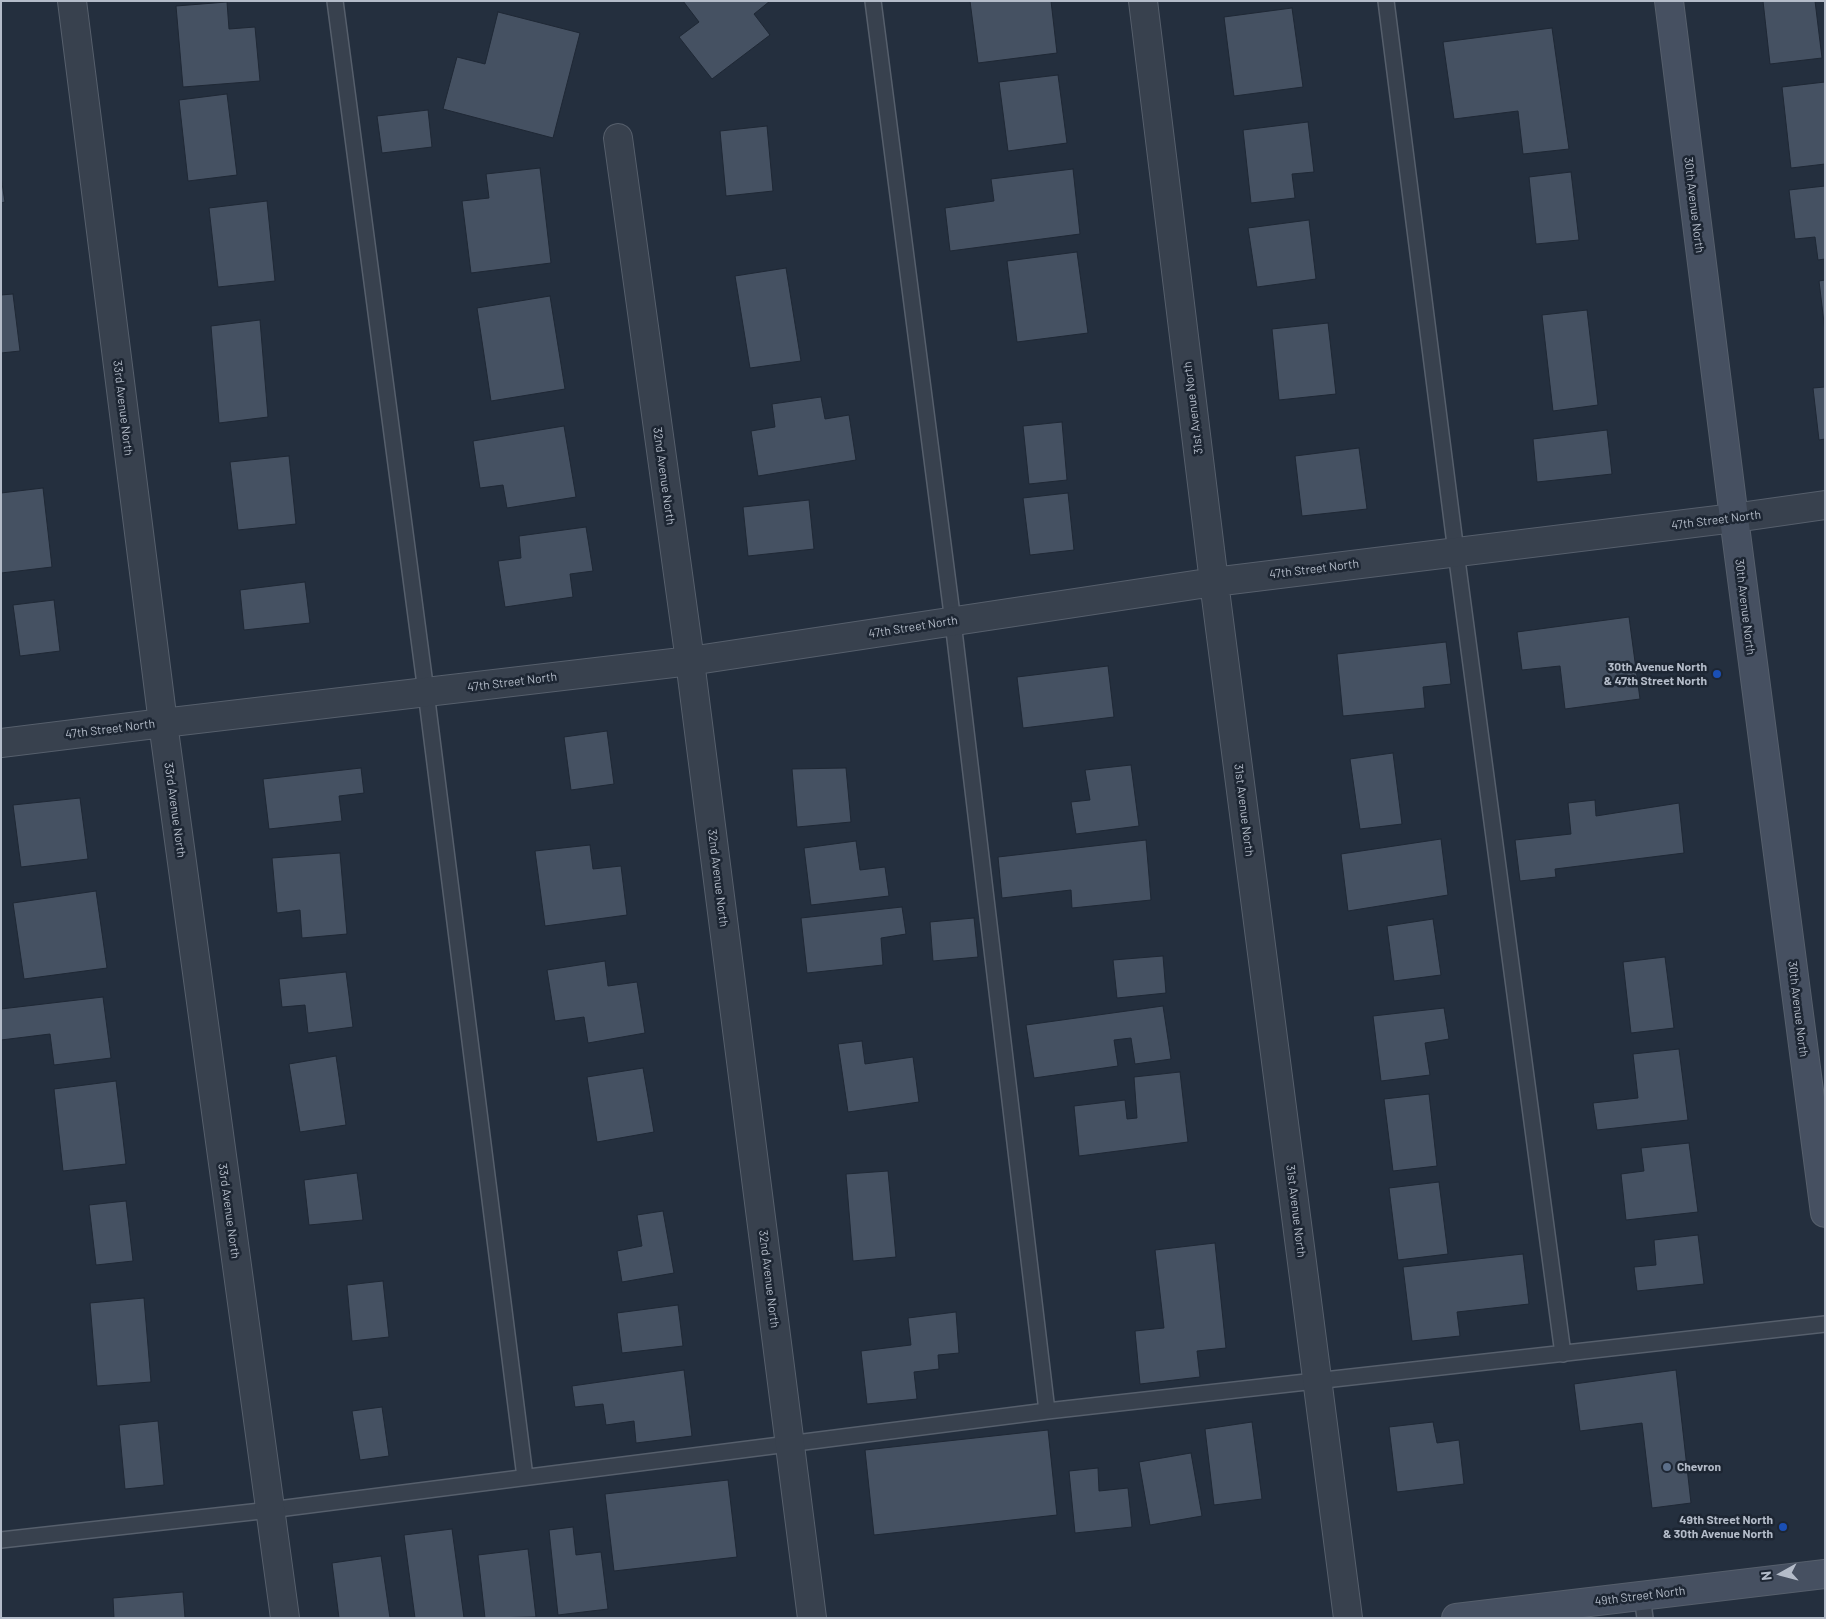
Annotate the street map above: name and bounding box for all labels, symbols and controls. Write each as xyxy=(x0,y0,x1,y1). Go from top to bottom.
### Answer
street label: 30th Avenue North xyxy=(1681,156,1707,254)
street label: 33rd Avenue North xyxy=(110,359,136,457)
street label: 31st Avenue North xyxy=(1180,361,1206,455)
street label: 32nd Avenue North xyxy=(650,426,678,526)
street label: 47th Street North xyxy=(1670,507,1762,533)
street label: 47th Street North xyxy=(1268,556,1360,582)
street label: 30th Avenue North xyxy=(1732,558,1758,656)
street label: 47th Street North xyxy=(867,613,959,641)
place label: 30th Avenue North & 47th Street North xyxy=(1604,660,1707,688)
marker: 30th Avenue North & 47th Street North xyxy=(1711,668,1723,680)
street label: 47th Street North xyxy=(466,669,558,695)
street label: 47th Street North xyxy=(64,716,156,742)
street label: 33rd Avenue North xyxy=(161,761,189,859)
street label: 31st Avenue North xyxy=(1231,763,1257,857)
street label: 32nd Avenue North xyxy=(705,828,731,928)
street label: 30th Avenue North xyxy=(1785,960,1811,1058)
street label: 33rd Avenue North xyxy=(215,1162,243,1260)
street label: 31st Avenue North xyxy=(1283,1164,1309,1258)
street label: 32nd Avenue North xyxy=(756,1229,782,1329)
place label: Chevron xyxy=(1677,1460,1721,1474)
marker: Chevron xyxy=(1661,1461,1673,1473)
place label: 49th Street North & 30th Avenue North xyxy=(1663,1513,1773,1541)
marker: 49th Street North & 30th Avenue North xyxy=(1777,1521,1789,1533)
north arrow xyxy=(1756,1549,1806,1599)
text: N xyxy=(1757,1570,1775,1582)
street label: 49th Street North xyxy=(1594,1583,1686,1609)

